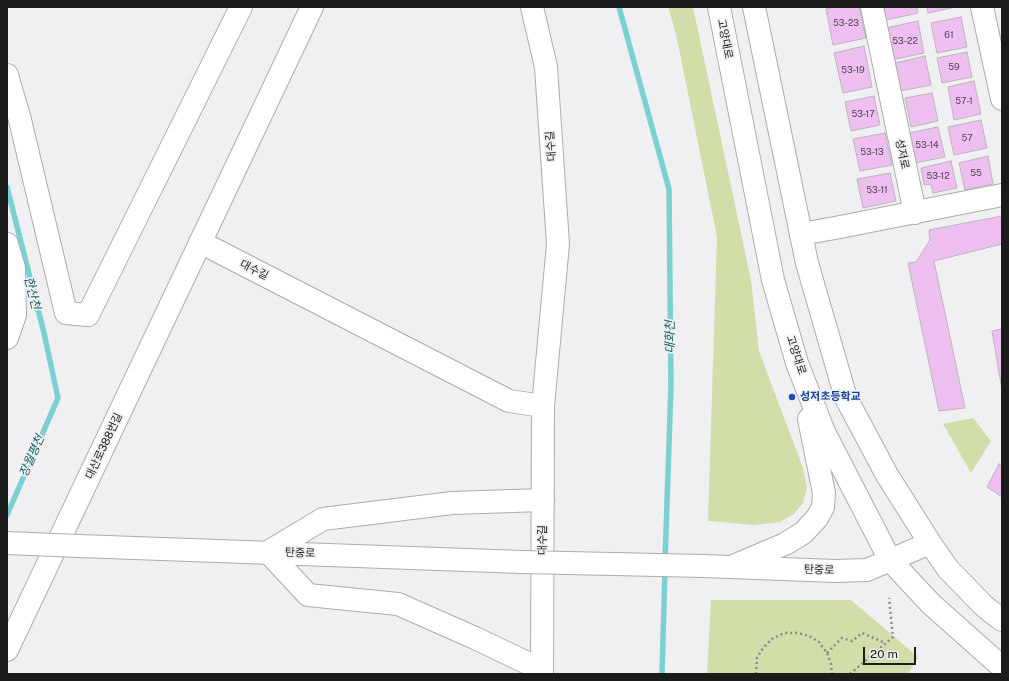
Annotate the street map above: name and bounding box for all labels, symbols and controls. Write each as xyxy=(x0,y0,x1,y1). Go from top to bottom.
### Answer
street label: 고양대로 xyxy=(715,18,735,60)
house number: 53-23 xyxy=(833,18,859,28)
house number: 61 xyxy=(944,30,954,40)
house number: 53-22 xyxy=(892,36,918,46)
house number: 59 xyxy=(948,62,960,72)
house number: 53-19 xyxy=(841,65,865,75)
house number: 57-1 xyxy=(955,96,973,106)
house number: 53-17 xyxy=(851,109,875,119)
street label: 대수길 xyxy=(543,130,559,162)
house number: 57 xyxy=(961,133,973,143)
street label: 성저로 xyxy=(892,138,912,170)
house number: 53-14 xyxy=(915,140,939,150)
house number: 53-13 xyxy=(860,147,884,157)
house number: 55 xyxy=(970,168,982,178)
house number: 53-12 xyxy=(926,171,950,181)
house number: 53-11 xyxy=(866,185,888,195)
street label: 대수길 xyxy=(237,257,271,283)
water label: 한산천 xyxy=(21,275,43,311)
water label: 대화천 xyxy=(663,320,677,354)
street label: 고양대로 xyxy=(783,334,809,376)
place label: 성저초등학교 xyxy=(800,390,861,404)
marker: 성저초등학교 xyxy=(787,392,797,402)
street label: 대산로388번길 xyxy=(83,411,125,481)
water label: 장월평천 xyxy=(16,433,48,479)
street label: 대수길 xyxy=(536,525,550,555)
street label: 탄중로 xyxy=(285,546,315,560)
street label: 탄중로 xyxy=(804,563,834,577)
scale bar xyxy=(865,639,918,665)
text: 20 m xyxy=(870,647,898,661)

